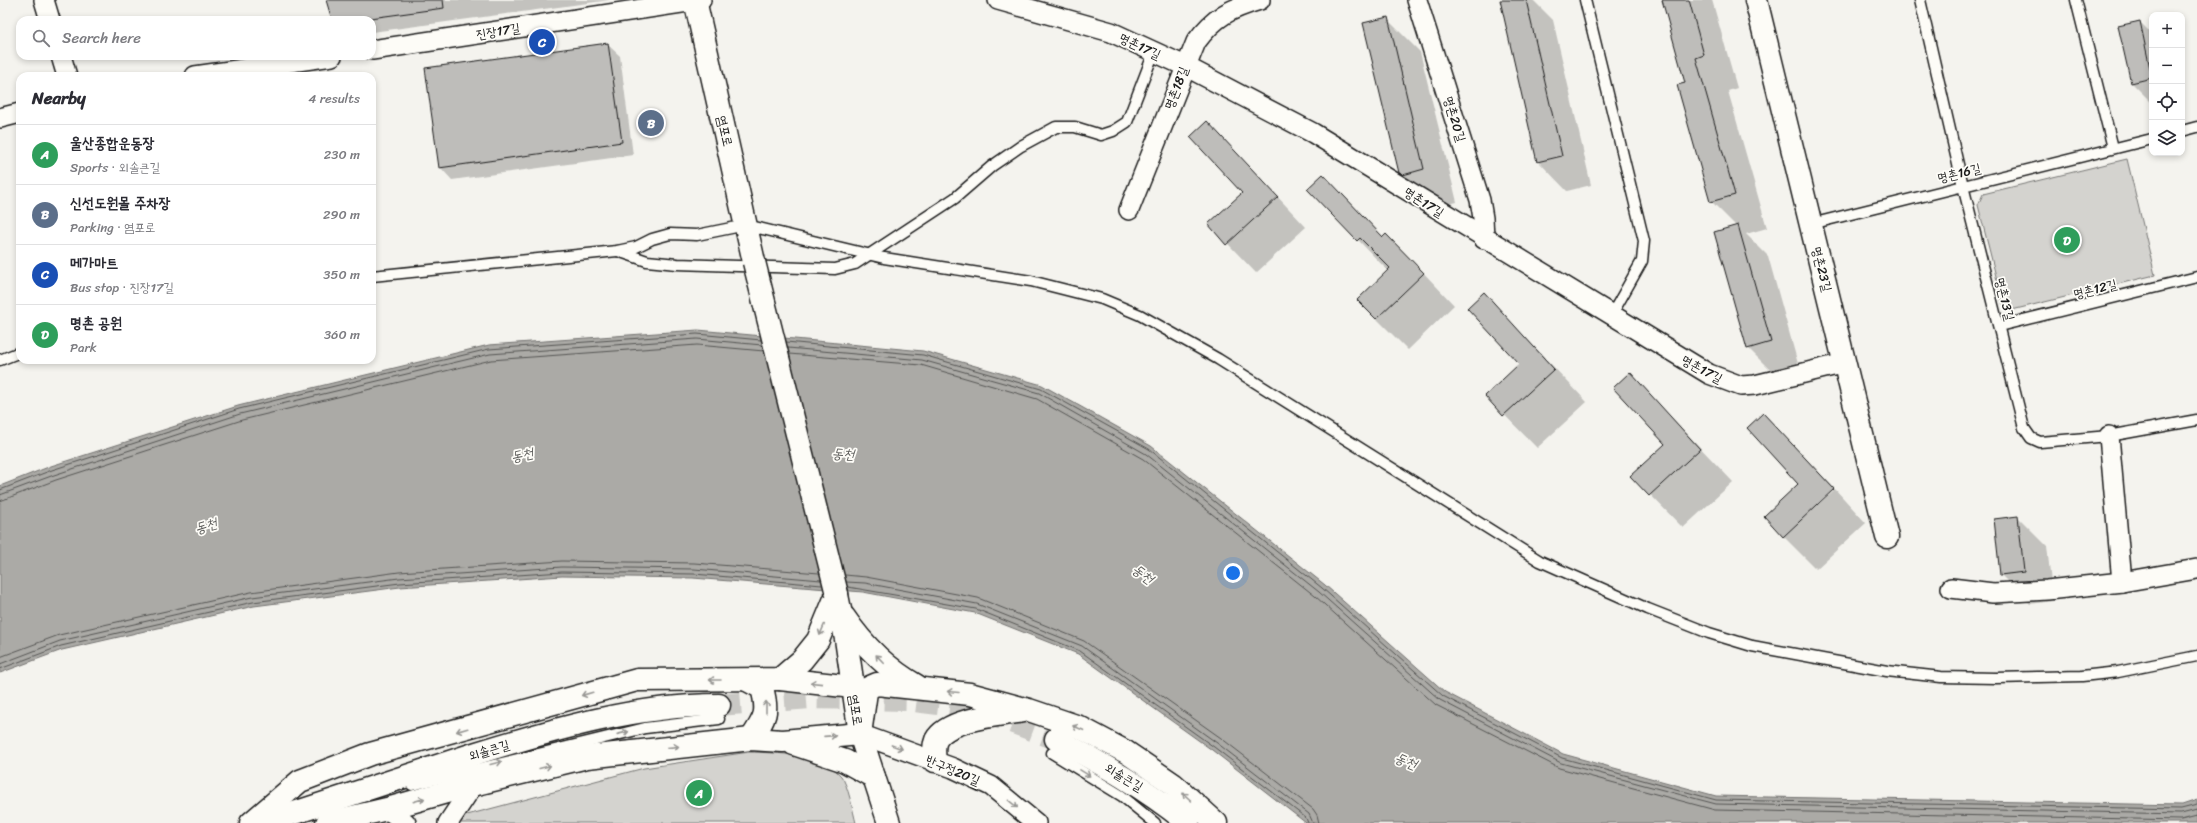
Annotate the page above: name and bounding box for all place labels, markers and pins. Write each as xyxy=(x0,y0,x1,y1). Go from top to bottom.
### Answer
pin: C xyxy=(529,27,555,57)
pin: B xyxy=(638,108,664,138)
pin: D xyxy=(2054,225,2080,255)
pin: A xyxy=(686,778,712,808)

